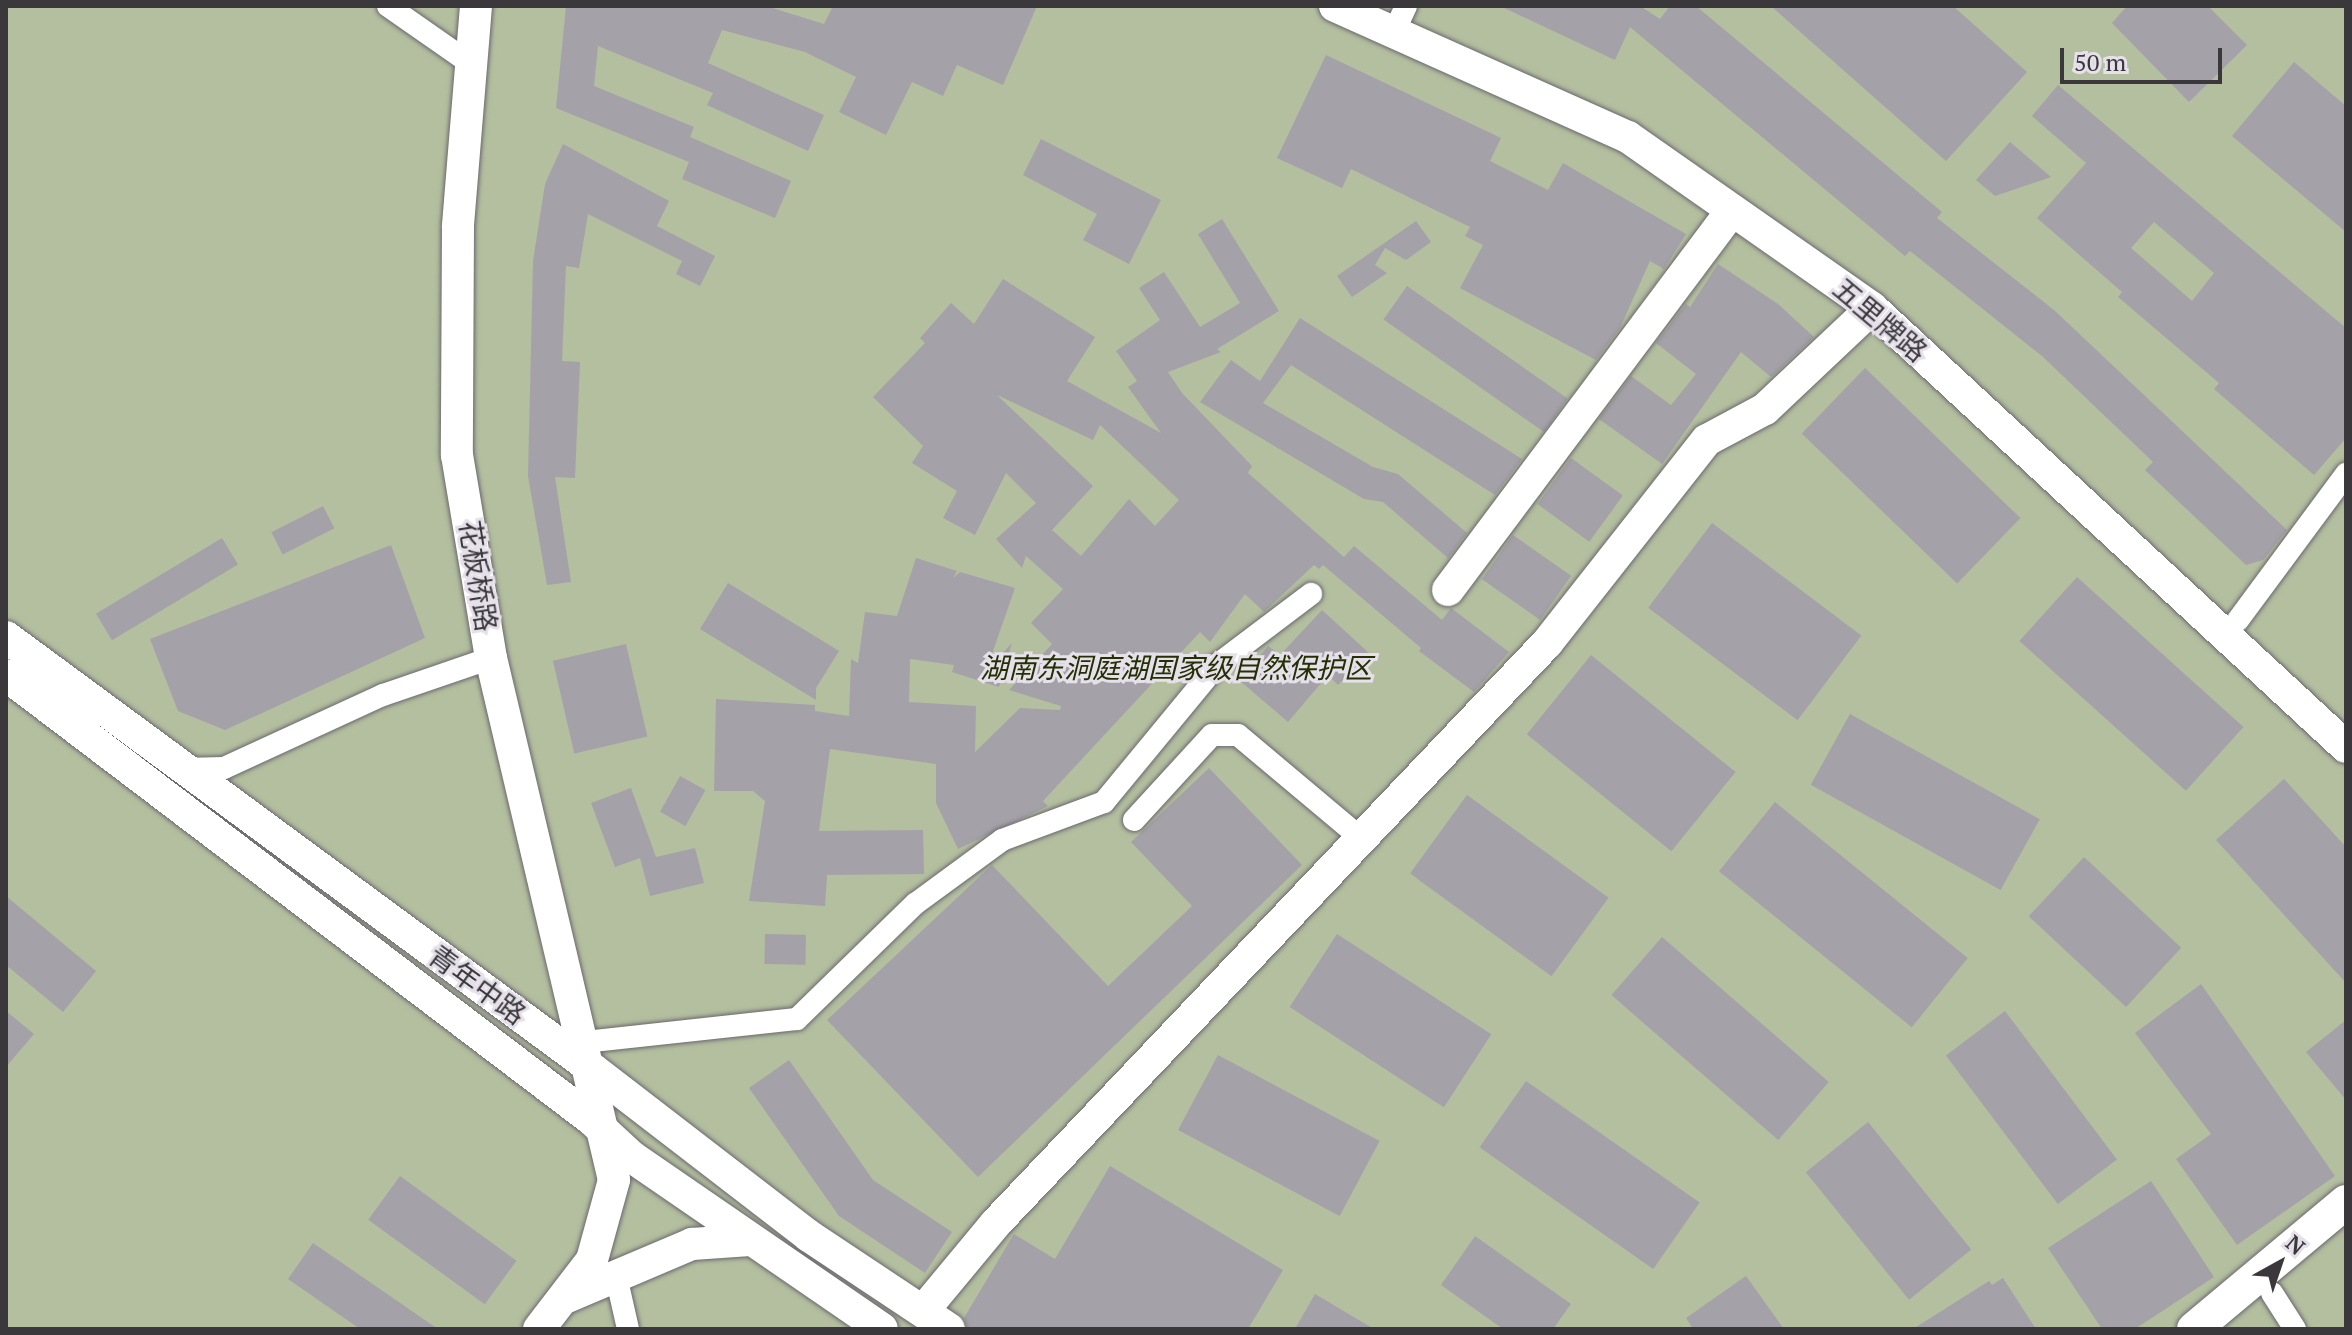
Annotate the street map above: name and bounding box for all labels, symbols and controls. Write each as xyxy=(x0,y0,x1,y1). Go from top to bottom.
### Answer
scale bar xyxy=(2064,32,2226,82)
text: 50 m xyxy=(2074,46,2126,78)
street label: 五里牌路 xyxy=(1826,271,1934,369)
street label: 花板桥路 xyxy=(453,518,503,634)
park label: 湖南东洞庭湖国家级自然保护区 xyxy=(980,651,1372,685)
street label: 青年中路 xyxy=(422,938,532,1032)
north arrow xyxy=(2240,1223,2320,1303)
text: N xyxy=(2280,1228,2311,1261)

